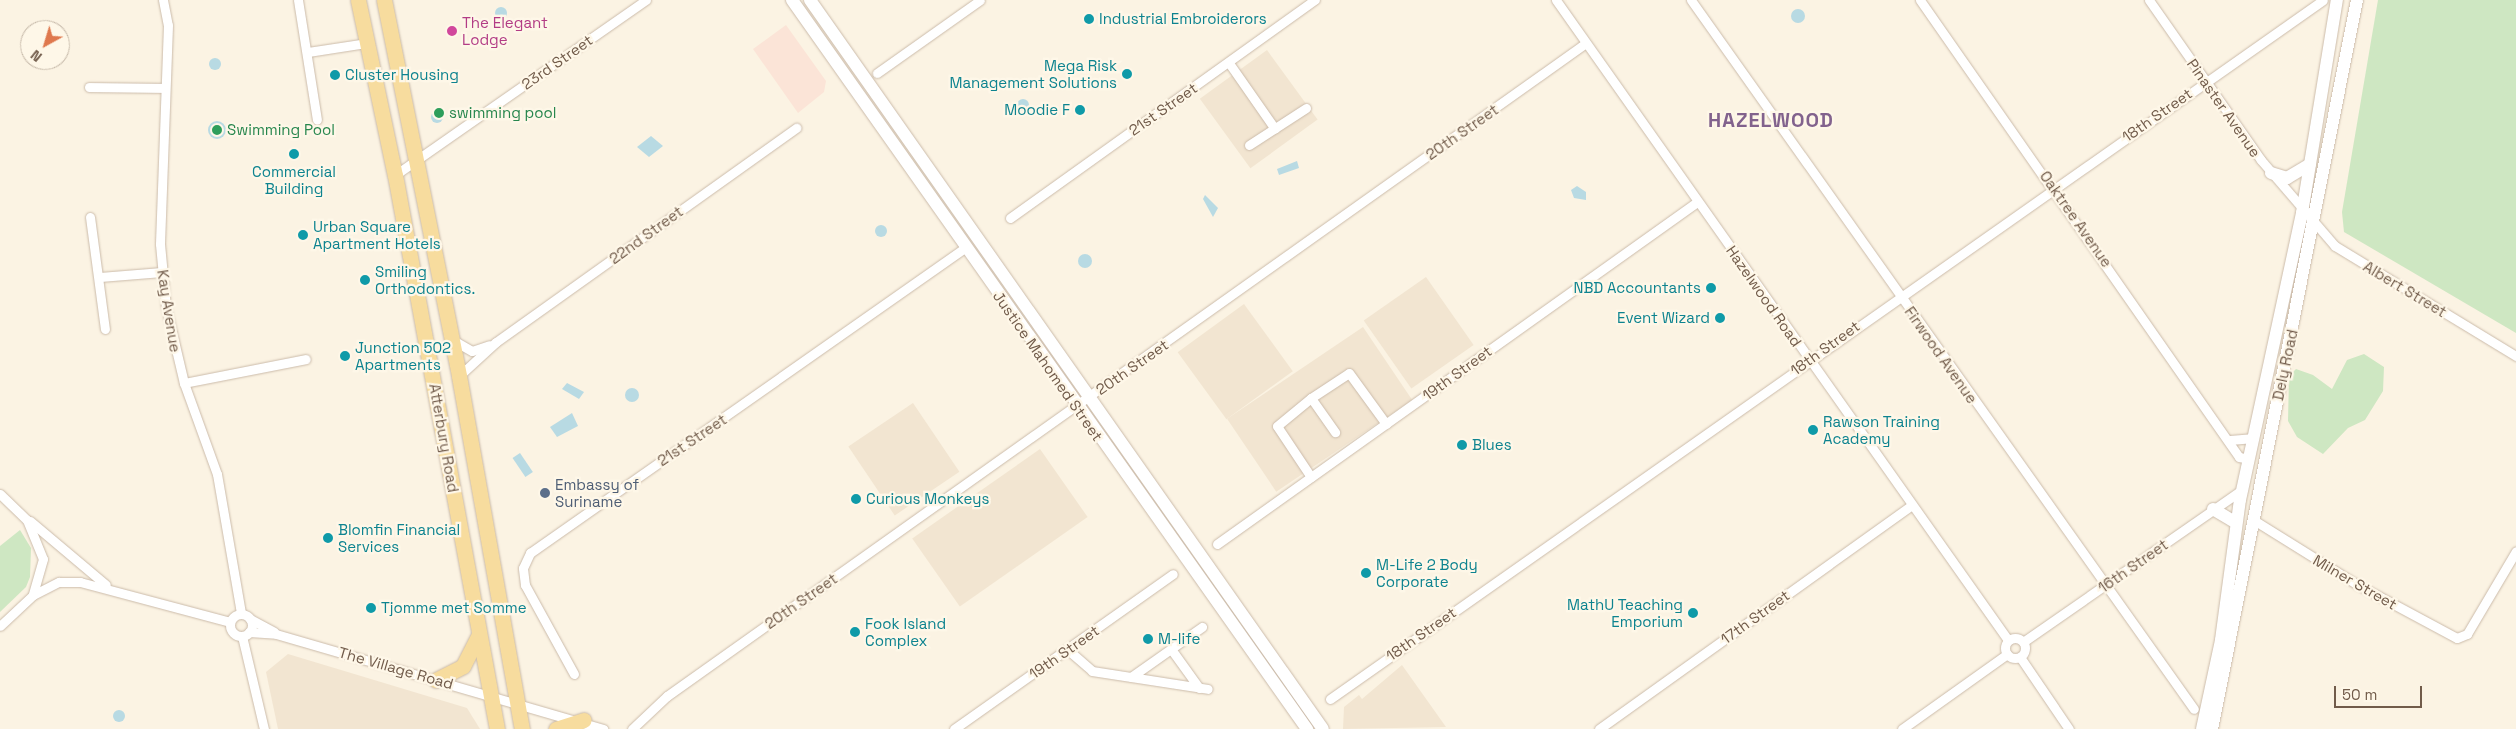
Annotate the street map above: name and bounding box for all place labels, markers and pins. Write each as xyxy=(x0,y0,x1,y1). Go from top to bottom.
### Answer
place label: Industrial Embroiderors xyxy=(1099,10,1267,28)
place label: The Elegant Lodge xyxy=(462,13,548,48)
marker: Industrial Embroiderors xyxy=(1083,13,1095,25)
marker: The Elegant Lodge xyxy=(446,25,458,37)
place label: Mega Risk Management Solutions xyxy=(949,56,1117,91)
place label: Cluster Housing xyxy=(345,66,459,84)
marker: Mega Risk Management Solutions xyxy=(1121,68,1133,80)
marker: Cluster Housing xyxy=(329,69,341,81)
place label: Moodie F xyxy=(1004,101,1070,119)
place label: swimming pool xyxy=(449,104,556,122)
marker: Moodie F xyxy=(1074,104,1086,116)
marker: swimming pool xyxy=(433,107,445,119)
place label: Swimming Pool xyxy=(227,121,335,139)
marker: Swimming Pool xyxy=(211,124,223,136)
marker: Commercial Building xyxy=(288,148,300,160)
place label: Commercial Building xyxy=(252,162,336,197)
place label: Urban Square Apartment Hotels xyxy=(313,217,441,252)
marker: Urban Square Apartment Hotels xyxy=(297,229,309,241)
place label: Smiling Orthodontics. xyxy=(375,262,475,297)
marker: Smiling Orthodontics. xyxy=(359,274,371,286)
place label: NBD Accountants xyxy=(1573,279,1701,297)
marker: NBD Accountants xyxy=(1705,282,1717,294)
place label: Event Wizard xyxy=(1617,309,1710,327)
marker: Event Wizard xyxy=(1714,312,1726,324)
place label: Junction 502 Apartments xyxy=(355,338,451,373)
marker: Junction 502 Apartments xyxy=(339,350,351,362)
place label: Rawson Training Academy xyxy=(1823,412,1940,447)
marker: Rawson Training Academy xyxy=(1807,424,1819,436)
place label: Blues xyxy=(1472,436,1512,454)
marker: Blues xyxy=(1456,439,1468,451)
place label: Embassy of Suriname xyxy=(555,475,639,510)
marker: Embassy of Suriname xyxy=(539,487,551,499)
place label: Curious Monkeys xyxy=(866,490,989,508)
marker: Curious Monkeys xyxy=(850,493,862,505)
place label: Blomfin Financial Services xyxy=(338,520,460,555)
marker: Blomfin Financial Services xyxy=(322,532,334,544)
place label: M-Life 2 Body Corporate xyxy=(1376,555,1478,590)
marker: M-Life 2 Body Corporate xyxy=(1360,567,1372,579)
place label: MathU Teaching Emporium xyxy=(1567,595,1683,630)
place label: Tjomme met Somme xyxy=(381,599,527,617)
marker: Tjomme met Somme xyxy=(365,602,377,614)
marker: MathU Teaching Emporium xyxy=(1687,607,1699,619)
place label: Fook Island Complex xyxy=(865,614,946,649)
marker: Fook Island Complex xyxy=(849,626,861,638)
place label: M-life xyxy=(1158,630,1200,648)
marker: M-life xyxy=(1142,633,1154,645)

